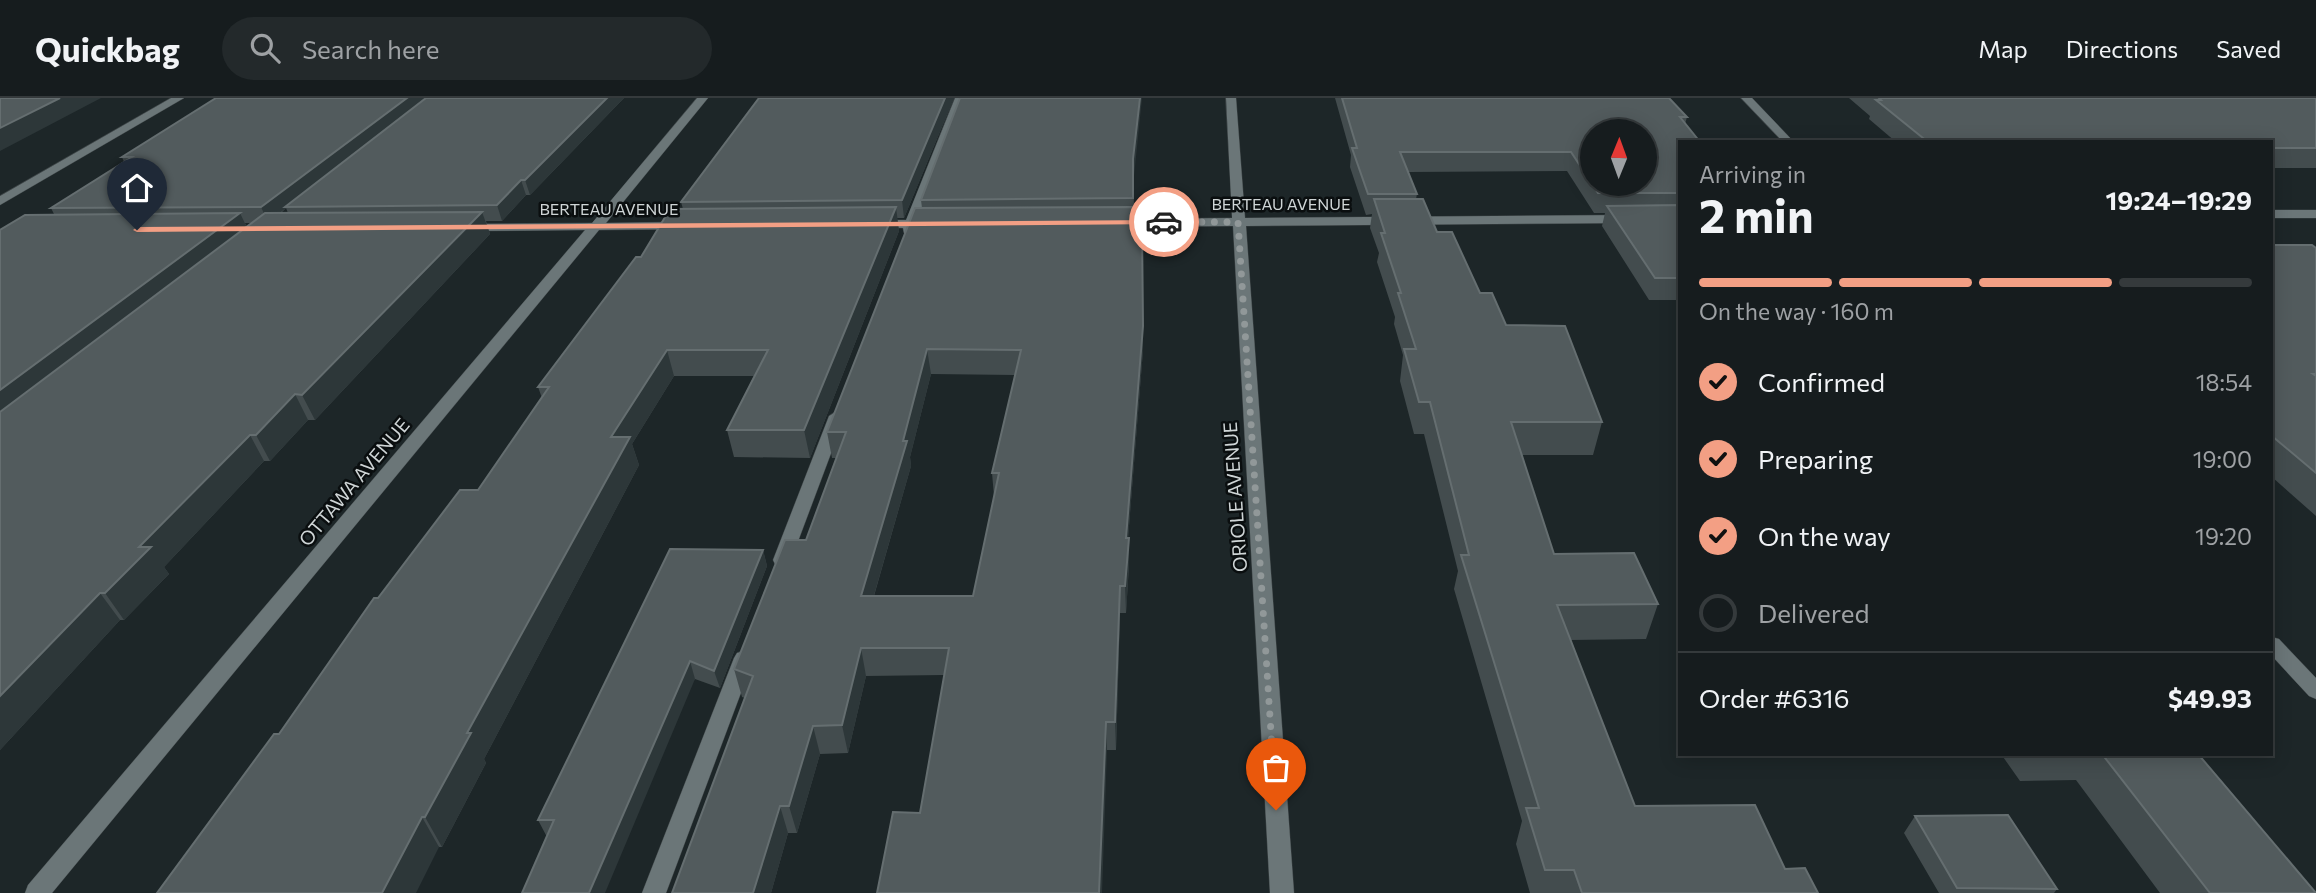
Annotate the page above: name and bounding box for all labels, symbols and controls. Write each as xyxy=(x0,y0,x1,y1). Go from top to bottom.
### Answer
search box xyxy=(222,17,712,80)
text: Quickbag xyxy=(35,28,180,69)
icon: search xyxy=(246,29,284,67)
text: Search here xyxy=(302,33,439,64)
text: Map xyxy=(1978,34,2028,63)
text: Directions xyxy=(2066,34,2178,63)
text: Saved xyxy=(2216,34,2281,63)
north arrow xyxy=(1580,119,1657,196)
map controls xyxy=(1580,119,1657,196)
pin xyxy=(107,158,167,230)
text: Arriving in xyxy=(1699,160,1806,188)
icon: home xyxy=(118,169,156,207)
text: 19:24–19:29 xyxy=(2106,184,2252,215)
text: 2 min xyxy=(1699,186,1814,242)
courier xyxy=(1129,187,1199,257)
street label: BERTEAU AVENUE xyxy=(1212,194,1350,213)
street label: BERTEAU AVENUE xyxy=(540,199,678,218)
icon: car xyxy=(1145,203,1183,241)
text: On the way · 160 m xyxy=(1699,297,1894,325)
icon: check xyxy=(1699,363,1737,401)
text: Confirmed xyxy=(1758,366,1885,397)
text: 18:54 xyxy=(2196,368,2252,396)
street label: OTTAWA AVENUE xyxy=(294,413,414,550)
street label: ORIOLE AVENUE xyxy=(1218,421,1251,573)
icon: check xyxy=(1699,440,1737,478)
text: Preparing xyxy=(1758,443,1873,474)
text: 19:00 xyxy=(2193,445,2252,473)
icon: check xyxy=(1699,517,1737,555)
text: On the way xyxy=(1758,520,1891,551)
text: 19:20 xyxy=(2195,522,2252,550)
text: Delivered xyxy=(1758,597,1869,628)
text: Order #6316 xyxy=(1699,682,1849,713)
text: $49.93 xyxy=(2168,682,2252,713)
pin xyxy=(1246,738,1306,810)
icon: bag xyxy=(1257,749,1295,787)

